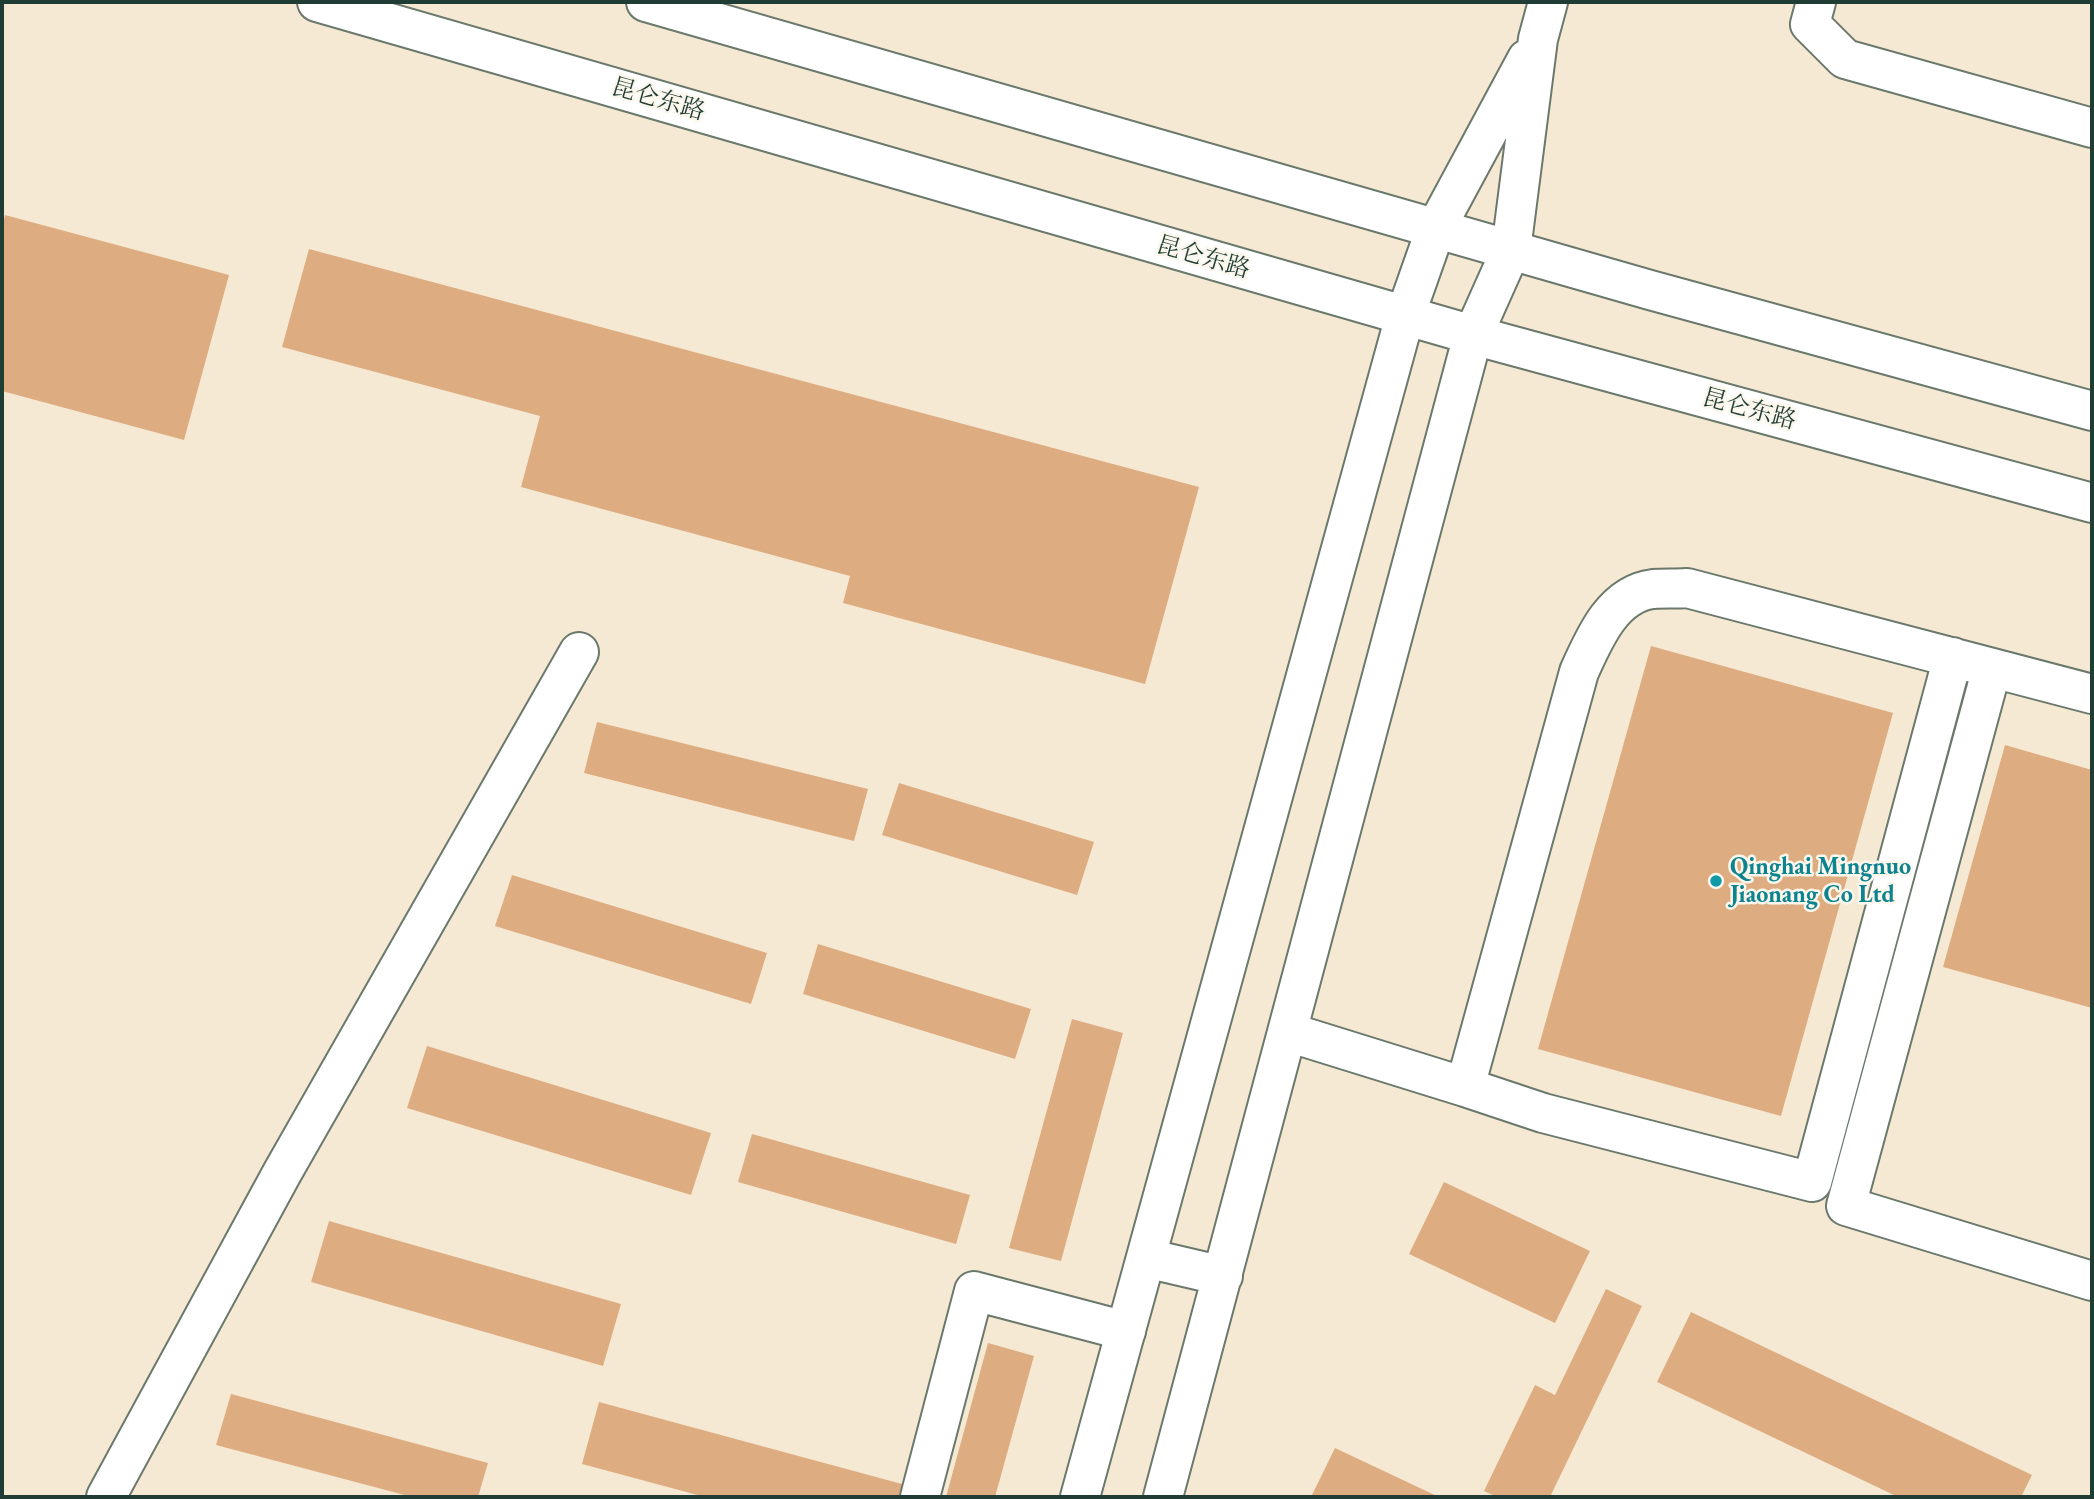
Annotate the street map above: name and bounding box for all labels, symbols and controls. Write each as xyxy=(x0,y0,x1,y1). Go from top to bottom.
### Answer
street label: 昆仑东路 xyxy=(608,73,708,127)
street label: 昆仑东路 xyxy=(1153,231,1253,285)
street label: 昆仑东路 xyxy=(1699,384,1799,436)
place label: Qinghai Mingnuo Jiaonang Co Ltd xyxy=(1730,853,1911,909)
marker: Qinghai Mingnuo Jiaonang Co Ltd xyxy=(1708,873,1724,889)

